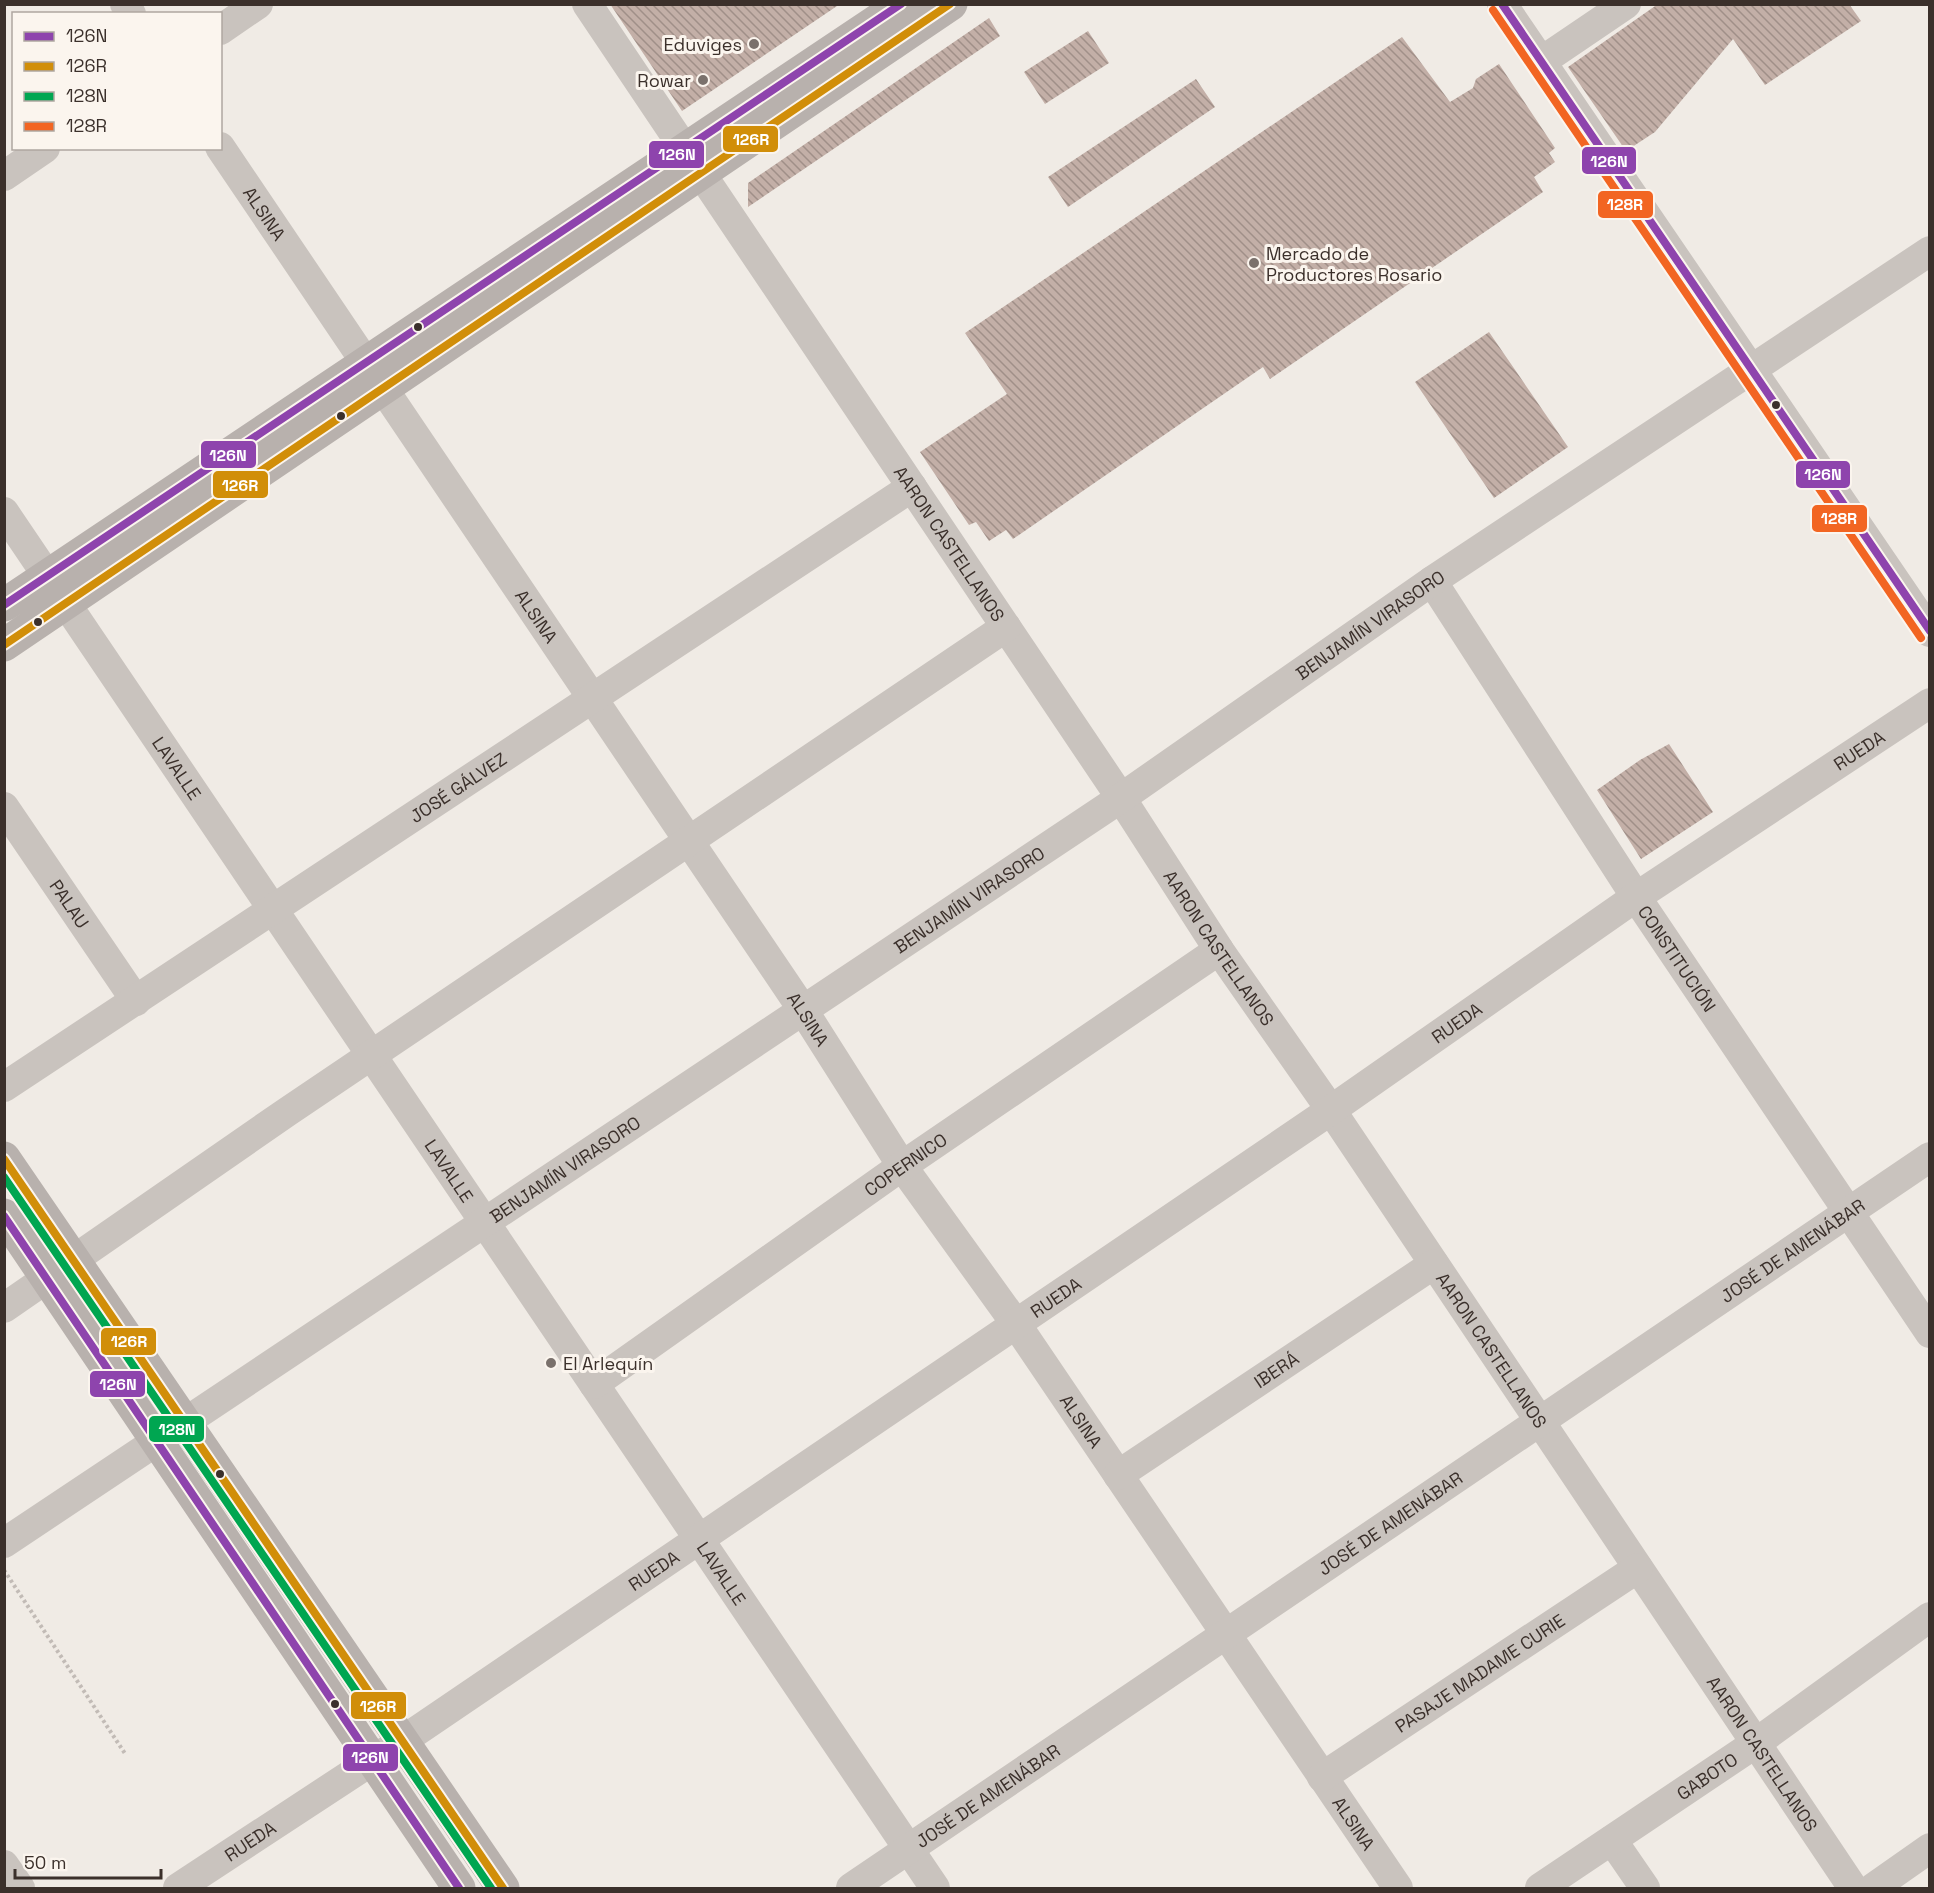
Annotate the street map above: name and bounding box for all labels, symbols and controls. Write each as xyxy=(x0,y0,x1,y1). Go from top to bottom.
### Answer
legend xyxy=(12,12,222,150)
text: 126N xyxy=(66,24,107,47)
place label: Eduviges xyxy=(663,33,742,56)
marker: Eduviges xyxy=(747,37,761,51)
text: 126R xyxy=(66,54,107,77)
place label: Rowar xyxy=(637,69,691,92)
marker: Rowar xyxy=(696,73,710,87)
text: 128N xyxy=(66,84,108,107)
text: 128R xyxy=(66,114,107,137)
line badge: 126R xyxy=(722,125,779,153)
text: 126R xyxy=(733,129,769,150)
line badge: 126N xyxy=(648,140,705,169)
text: 126N xyxy=(658,144,696,165)
line badge: 126N xyxy=(1581,146,1637,175)
text: 126N xyxy=(1590,151,1628,172)
street label: ALSINA xyxy=(238,182,291,245)
line badge: 128R xyxy=(1597,190,1654,219)
text: 128R xyxy=(1607,194,1643,215)
place label: Mercado de Productores Rosario xyxy=(1266,242,1442,286)
marker: Mercado de Productores Rosario xyxy=(1247,256,1261,270)
unlabelled marker xyxy=(412,321,424,333)
unlabelled marker xyxy=(1770,399,1782,411)
unlabelled marker xyxy=(335,410,347,422)
line badge: 126N xyxy=(200,440,257,469)
text: 126N xyxy=(209,445,247,466)
line badge: 126N xyxy=(1795,460,1851,489)
street label: AARON CASTELLANOS xyxy=(889,461,1010,626)
text: 126N xyxy=(1804,464,1842,485)
line badge: 126R xyxy=(212,470,269,499)
text: 126R xyxy=(222,475,258,496)
line badge: 128R xyxy=(1811,504,1868,533)
text: 128R xyxy=(1821,508,1857,529)
street label: BENJAMÍN VIRASORO xyxy=(1291,565,1449,684)
street label: ALSINA xyxy=(511,585,563,647)
unlabelled marker xyxy=(32,616,44,628)
street label: RUEDA xyxy=(1829,725,1889,775)
street label: LAVALLE xyxy=(148,732,207,804)
street label: JOSÉ GÁLVEZ xyxy=(405,747,511,827)
street label: BENJAMÍN VIRASORO xyxy=(889,841,1049,958)
street label: AARON CASTELLANOS xyxy=(1159,866,1280,1030)
street label: PALAU xyxy=(45,875,95,933)
street label: CONSTITUCIÓN xyxy=(1633,901,1721,1016)
street label: ALSINA xyxy=(783,987,834,1050)
street label: RUEDA xyxy=(1427,997,1486,1048)
street label: BENJAMÍN VIRASORO xyxy=(485,1110,645,1228)
street label: COPERNICO xyxy=(859,1127,951,1201)
street label: LAVALLE xyxy=(420,1134,479,1207)
street label: JOSÉ DE AMENÁBAR xyxy=(1716,1193,1869,1307)
street label: AARON CASTELLANOS xyxy=(1432,1268,1552,1432)
street label: RUEDA xyxy=(1026,1272,1085,1322)
line badge: 126R xyxy=(100,1327,157,1356)
text: 126R xyxy=(111,1331,147,1352)
street label: IBERÁ xyxy=(1249,1346,1303,1393)
place label: El Arlequín xyxy=(563,1352,653,1375)
marker: El Arlequín xyxy=(544,1356,558,1370)
line badge: 126N xyxy=(89,1370,146,1398)
text: 126N xyxy=(99,1374,137,1395)
street label: ALSINA xyxy=(1055,1390,1108,1452)
line badge: 128N xyxy=(148,1415,205,1443)
text: 128N xyxy=(158,1419,196,1440)
street label: JOSÉ DE AMENÁBAR xyxy=(1313,1466,1467,1580)
unlabelled marker xyxy=(214,1468,226,1480)
street label: LAVALLE xyxy=(692,1537,751,1609)
street label: RUEDA xyxy=(624,1545,683,1596)
street label: PASAJE MADAME CURIE xyxy=(1390,1608,1569,1737)
street label: AARON CASTELLANOS xyxy=(1702,1671,1823,1836)
line badge: 126R xyxy=(350,1691,407,1720)
text: 126R xyxy=(360,1696,396,1717)
unlabelled marker xyxy=(329,1698,341,1710)
street label: JOSÉ DE AMENÁBAR xyxy=(911,1738,1064,1853)
line badge: 126N xyxy=(342,1743,399,1772)
text: 126N xyxy=(351,1747,389,1768)
street label: GABOTO xyxy=(1672,1747,1742,1805)
street label: ALSINA xyxy=(1328,1792,1380,1854)
street label: RUEDA xyxy=(220,1816,280,1866)
scale bar xyxy=(15,1842,160,1880)
text: 50 m xyxy=(24,1851,66,1874)

